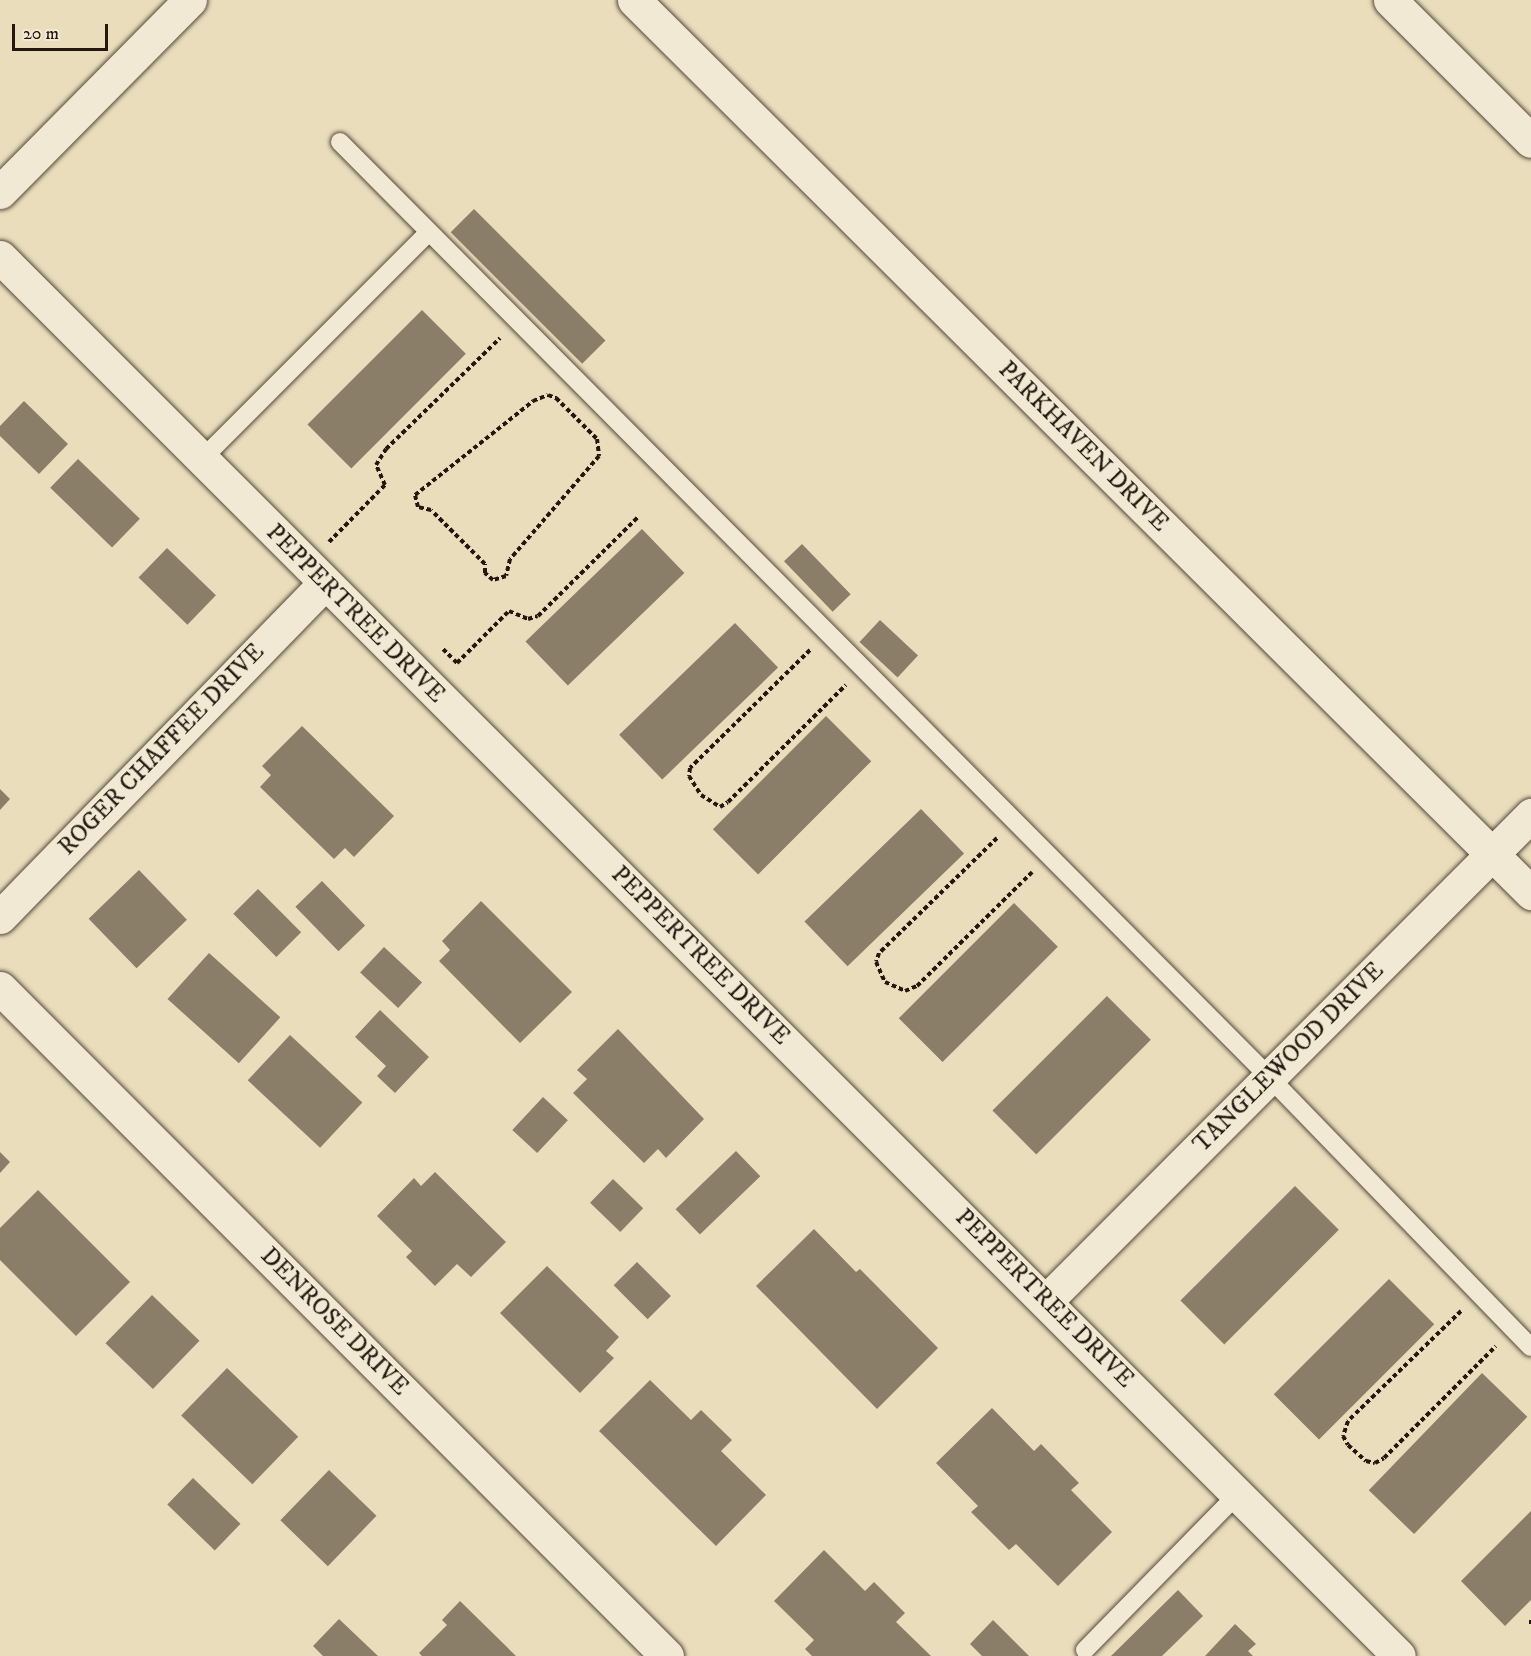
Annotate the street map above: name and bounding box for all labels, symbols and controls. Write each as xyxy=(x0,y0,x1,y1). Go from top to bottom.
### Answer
scale bar xyxy=(15,12,111,50)
text: 20 m xyxy=(23,23,59,45)
street label: PARKHAVEN DRIVE xyxy=(992,356,1174,538)
street label: PEPPERTREE DRIVE xyxy=(260,519,450,709)
street label: ROGER CHAFFEE DRIVE xyxy=(53,638,271,862)
street label: PEPPERTREE DRIVE xyxy=(605,861,795,1051)
street label: TANGLEWOOD DRIVE xyxy=(1188,957,1390,1159)
street label: PEPPERTREE DRIVE xyxy=(949,1204,1139,1394)
street label: DENROSE DRIVE xyxy=(254,1242,414,1402)

